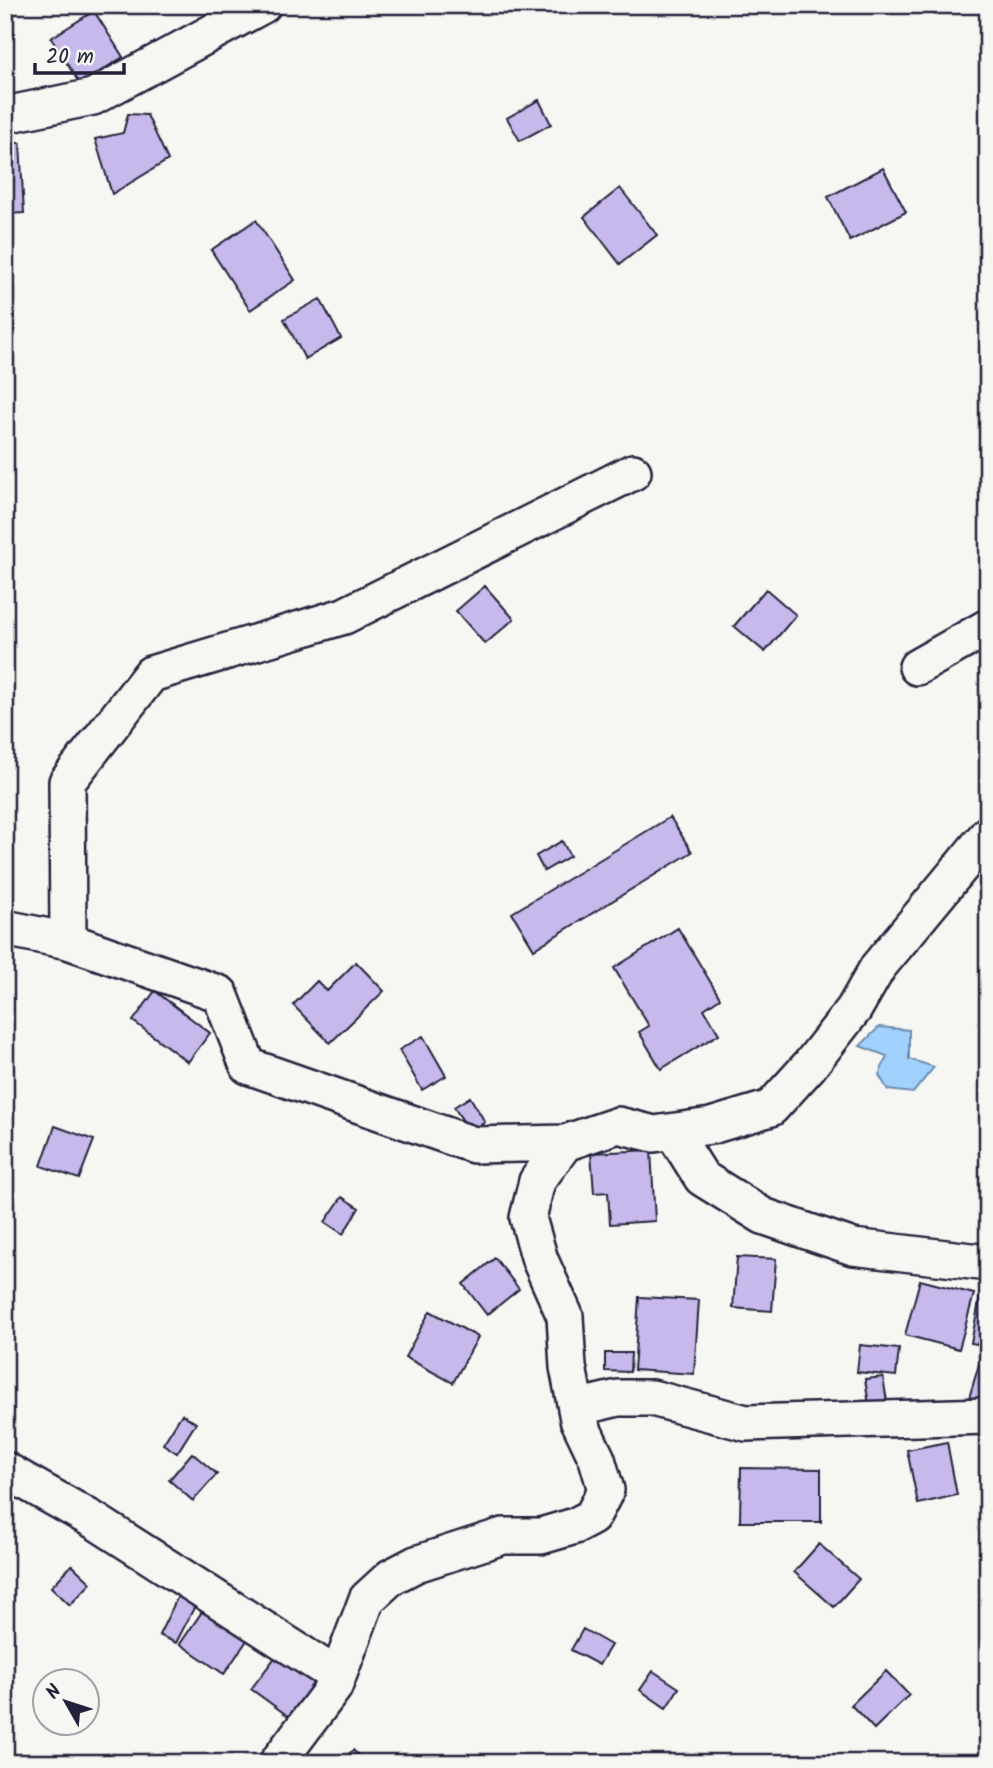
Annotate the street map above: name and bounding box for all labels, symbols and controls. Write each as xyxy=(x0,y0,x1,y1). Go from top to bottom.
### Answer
scale bar xyxy=(35,32,124,76)
text: 20 m xyxy=(46,41,94,74)
north arrow xyxy=(32,1666,102,1736)
text: N xyxy=(39,1678,70,1707)

